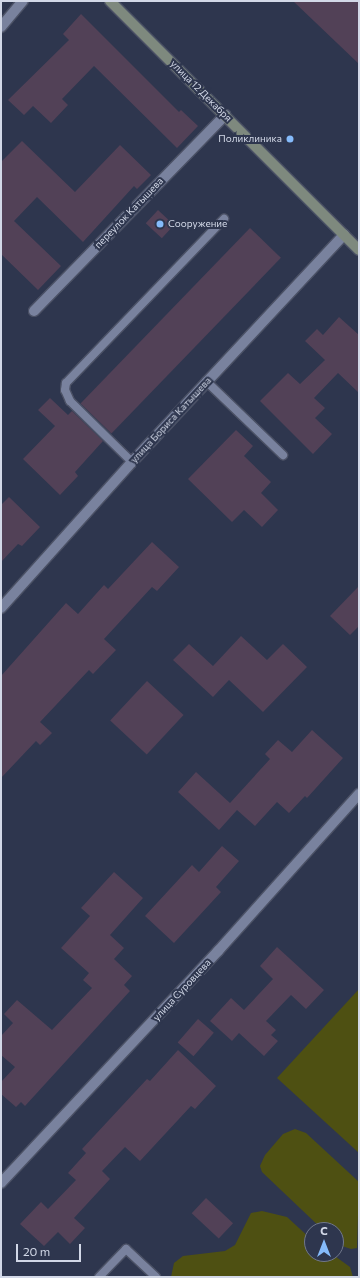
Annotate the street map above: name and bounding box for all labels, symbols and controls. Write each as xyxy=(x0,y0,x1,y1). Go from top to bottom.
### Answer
street label: улица 12 Декабря xyxy=(168,58,234,124)
place label: Поликлиника xyxy=(218,133,282,145)
marker: Поликлиника xyxy=(285,134,295,144)
street label: переулок Катышева xyxy=(92,175,166,251)
place label: Сооружение xyxy=(168,218,227,230)
marker: Сооружение xyxy=(155,219,165,229)
street label: улица Бориса Катышева xyxy=(128,375,214,465)
street label: улица Суровцева xyxy=(150,957,214,1023)
north arrow xyxy=(304,1222,344,1262)
text: С xyxy=(320,1224,328,1237)
scale bar xyxy=(18,1236,83,1262)
text: 20 m xyxy=(23,1244,50,1258)

